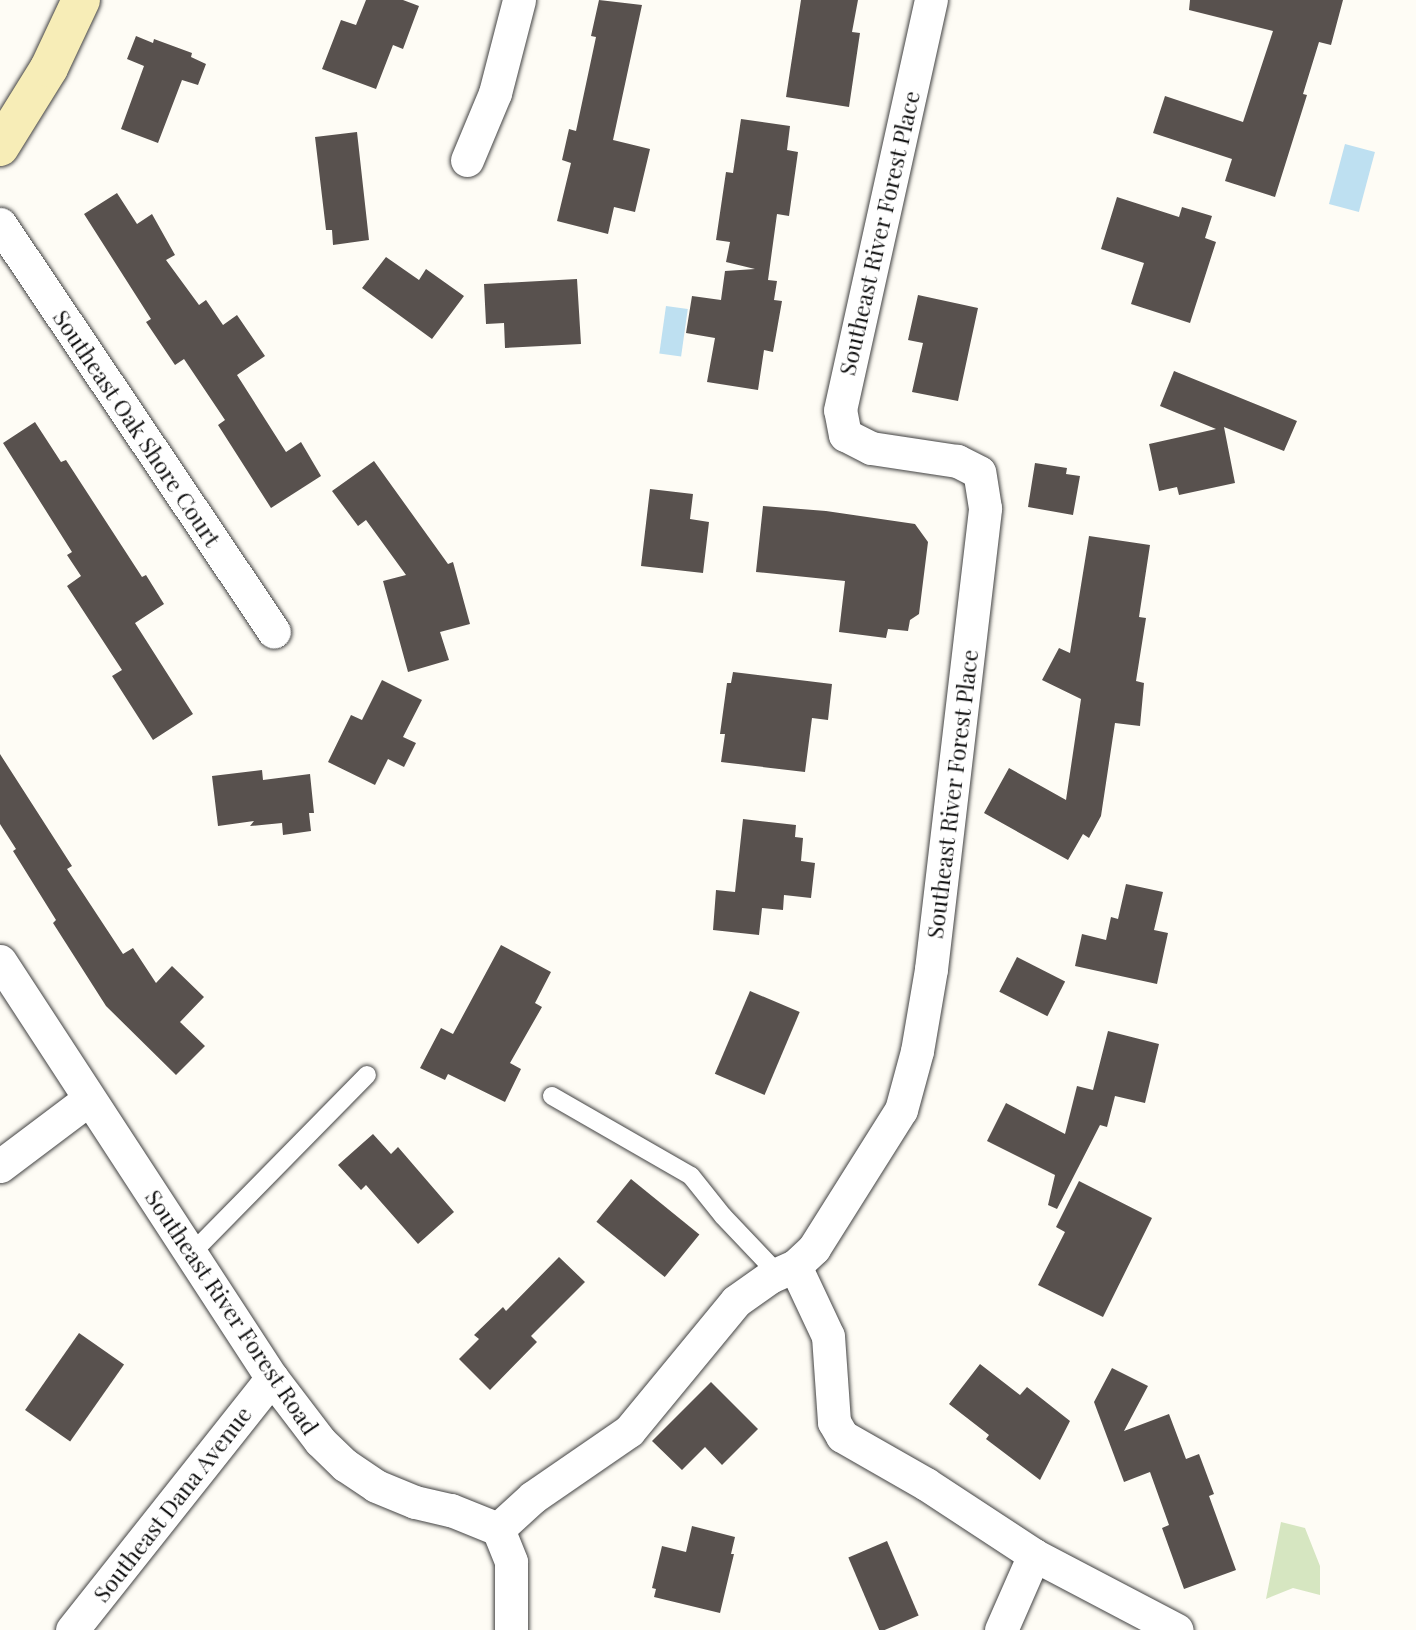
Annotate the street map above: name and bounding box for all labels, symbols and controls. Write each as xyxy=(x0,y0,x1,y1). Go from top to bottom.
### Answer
street label: Southeast River Forest Place xyxy=(833,87,925,379)
street label: Southeast Oak Shore Court xyxy=(47,304,227,552)
street label: Southeast River Forest Place xyxy=(920,647,984,941)
street label: Southeast River Forest Road xyxy=(139,1184,325,1440)
street label: Southeast Dana Avenue xyxy=(87,1400,257,1608)

